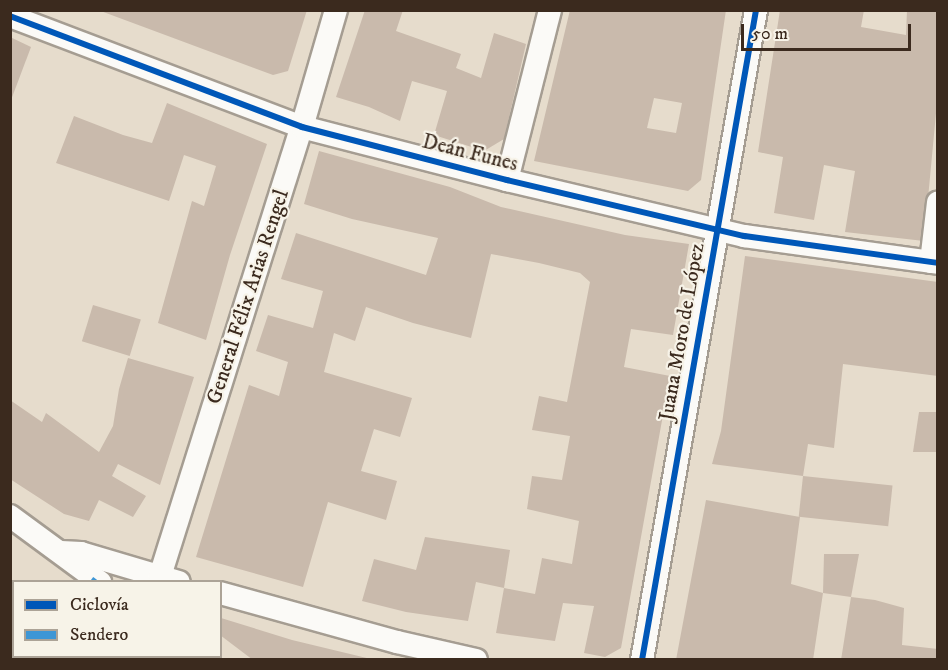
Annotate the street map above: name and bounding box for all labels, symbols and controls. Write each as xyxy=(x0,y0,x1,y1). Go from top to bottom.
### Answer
scale bar xyxy=(744,12,914,50)
text: 50 m xyxy=(752,23,788,45)
street label: Deán Funes xyxy=(420,129,520,177)
street label: General Félix Arias Rengel xyxy=(201,187,295,407)
street label: Juana Moro de López xyxy=(654,241,710,423)
legend xyxy=(12,580,222,658)
text: Ciclovía xyxy=(70,594,129,616)
text: Sendero xyxy=(70,624,128,646)

